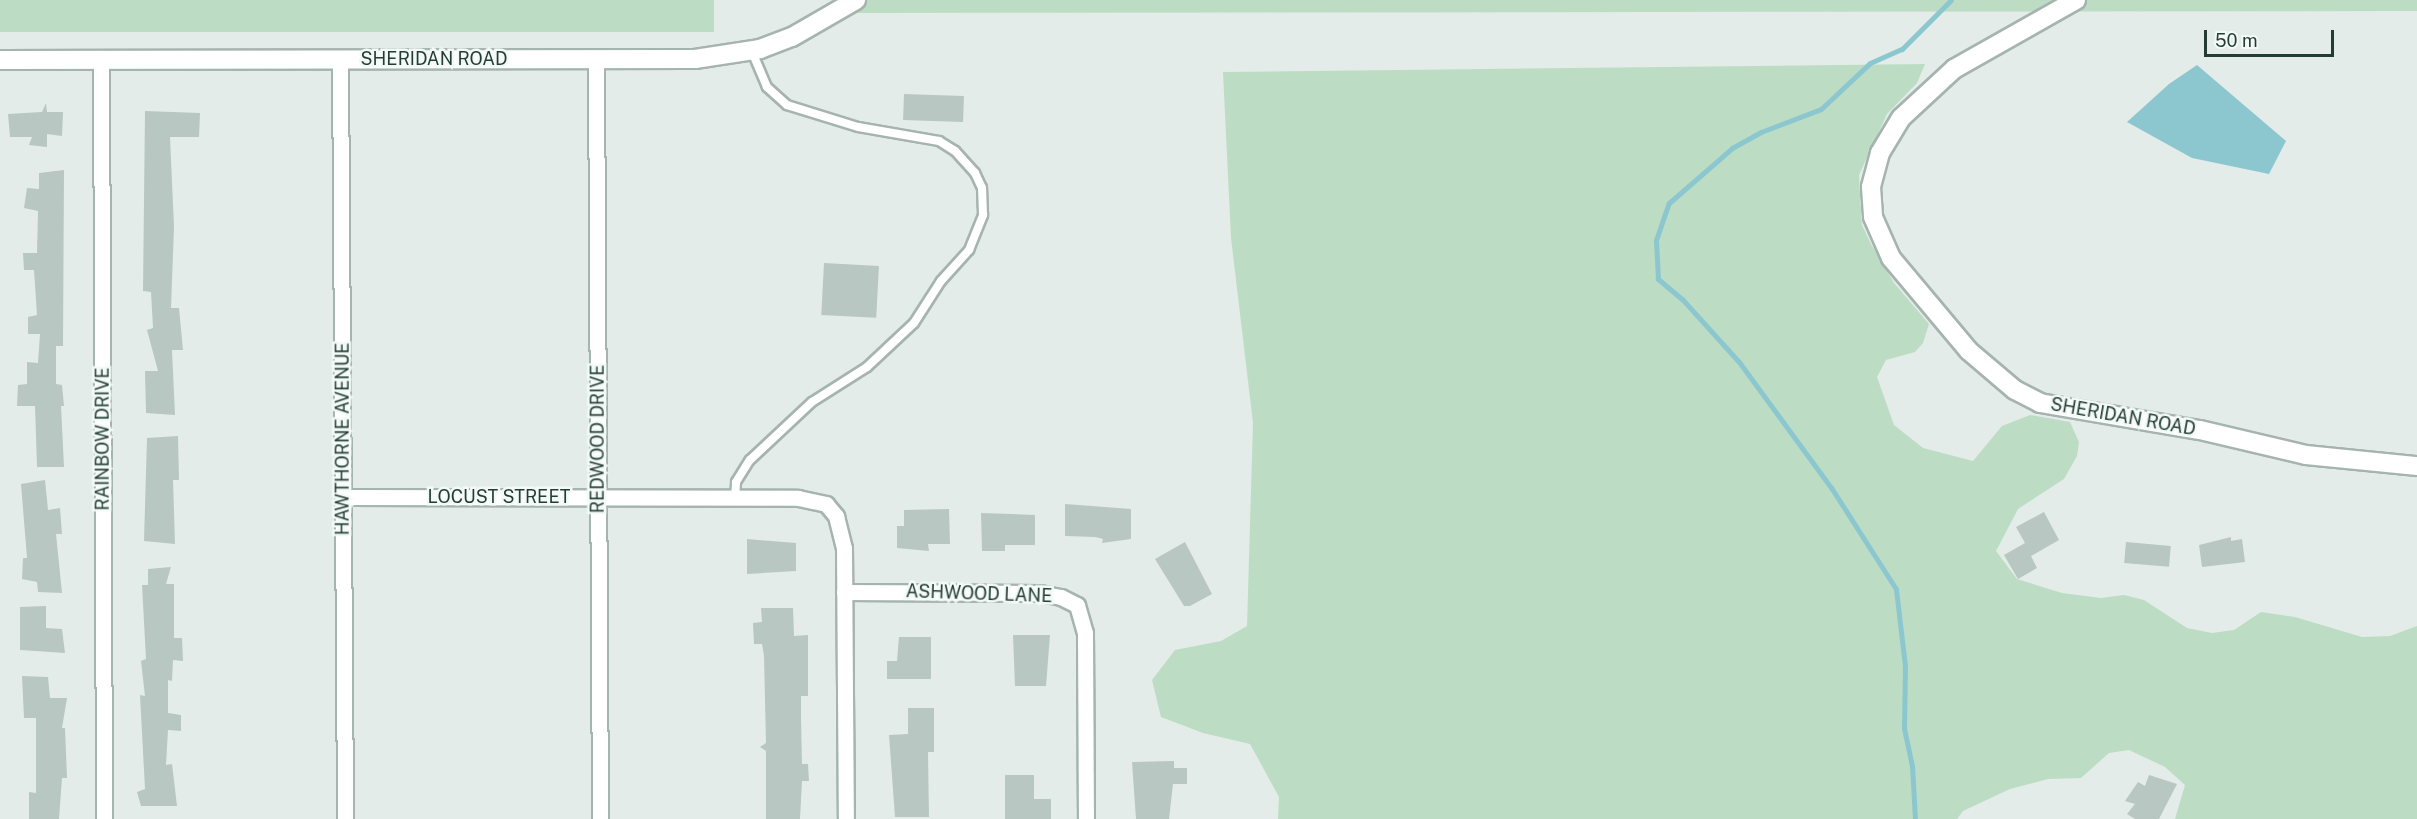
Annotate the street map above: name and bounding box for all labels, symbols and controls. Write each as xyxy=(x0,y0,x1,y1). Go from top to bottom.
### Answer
scale bar xyxy=(2207,18,2338,56)
text: 50 m xyxy=(2215,30,2258,51)
street label: SHERIDAN ROAD xyxy=(361,48,507,70)
street label: HAWTHORNE AVENUE xyxy=(332,343,354,535)
street label: REDWOOD DRIVE xyxy=(587,365,609,513)
street label: RAINBOW DRIVE xyxy=(92,367,114,511)
street label: SHERIDAN ROAD xyxy=(2049,394,2197,440)
street label: LOCUST STREET xyxy=(427,486,571,508)
street label: ASHWOOD LANE xyxy=(905,581,1053,607)

